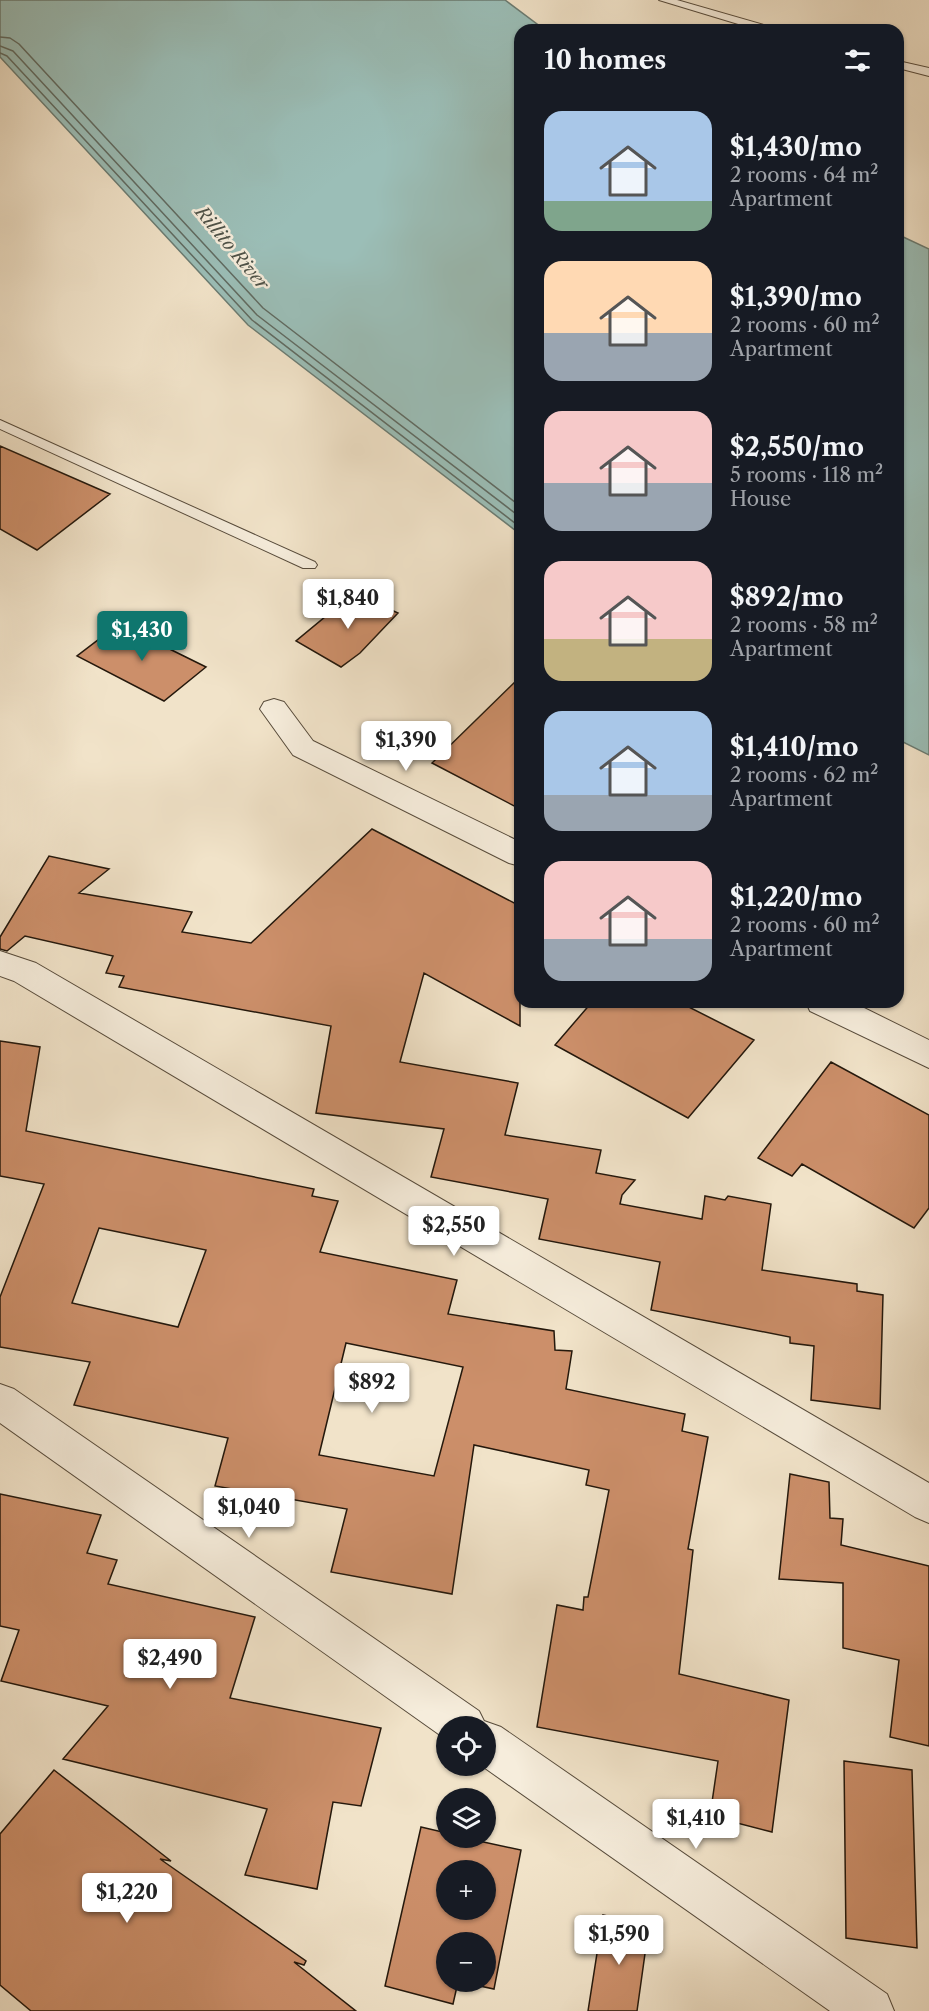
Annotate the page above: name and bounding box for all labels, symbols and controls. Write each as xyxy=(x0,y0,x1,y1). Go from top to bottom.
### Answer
text: 10 homes xyxy=(544,44,666,76)
icon: filters xyxy=(841,44,874,77)
text: $1,430/mo xyxy=(730,131,862,163)
icon: home xyxy=(592,135,664,207)
text: 2 rooms · 64 m² xyxy=(730,163,879,187)
text: Apartment xyxy=(730,187,833,211)
water label: Rillito River xyxy=(189,200,274,296)
text: $1,390/mo xyxy=(730,281,862,313)
icon: home xyxy=(592,285,664,357)
text: 2 rooms · 60 m² xyxy=(730,313,880,337)
text: Apartment xyxy=(730,337,833,361)
text: $2,550/mo xyxy=(730,431,864,463)
icon: home xyxy=(592,435,664,507)
text: 5 rooms · 118 m² xyxy=(730,463,883,487)
text: House xyxy=(730,487,791,511)
pin: $1,840 xyxy=(299,579,397,630)
text: $892/mo xyxy=(730,581,844,613)
icon: home xyxy=(592,585,664,657)
text: $1,840 xyxy=(317,586,379,610)
pin: $1,430 xyxy=(93,611,191,662)
text: 2 rooms · 58 m² xyxy=(730,613,878,637)
text: $1,430 xyxy=(111,618,173,642)
text: Apartment xyxy=(730,637,833,661)
pin: $1,390 xyxy=(357,721,455,772)
text: $1,390 xyxy=(375,728,437,752)
text: $1,410/mo xyxy=(730,731,859,763)
icon: home xyxy=(592,735,664,807)
text: 2 rooms · 62 m² xyxy=(730,763,878,787)
text: Apartment xyxy=(730,787,833,811)
text: $1,220/mo xyxy=(730,881,862,913)
icon: home xyxy=(592,885,664,957)
text: 2 rooms · 60 m² xyxy=(730,913,880,937)
text: Apartment xyxy=(730,937,833,961)
pin: $2,550 xyxy=(405,1206,503,1257)
text: $2,550 xyxy=(422,1213,486,1237)
pin: $892 xyxy=(336,1363,408,1414)
text: $892 xyxy=(348,1370,396,1394)
pin: $1,040 xyxy=(200,1488,298,1539)
text: $1,040 xyxy=(218,1495,280,1519)
pin: $2,490 xyxy=(121,1639,219,1690)
text: $2,490 xyxy=(138,1646,203,1670)
map controls xyxy=(436,1716,496,1992)
button: locate xyxy=(436,1716,496,1776)
button: layers xyxy=(436,1788,496,1848)
pin: $1,410 xyxy=(647,1799,745,1850)
text: $1,410 xyxy=(666,1806,726,1830)
button: + xyxy=(436,1860,496,1920)
pin: $1,220 xyxy=(78,1873,176,1924)
text: $1,220 xyxy=(96,1880,158,1904)
pin: $1,590 xyxy=(570,1915,668,1966)
text: $1,590 xyxy=(588,1922,650,1946)
button: − xyxy=(436,1932,496,1992)

